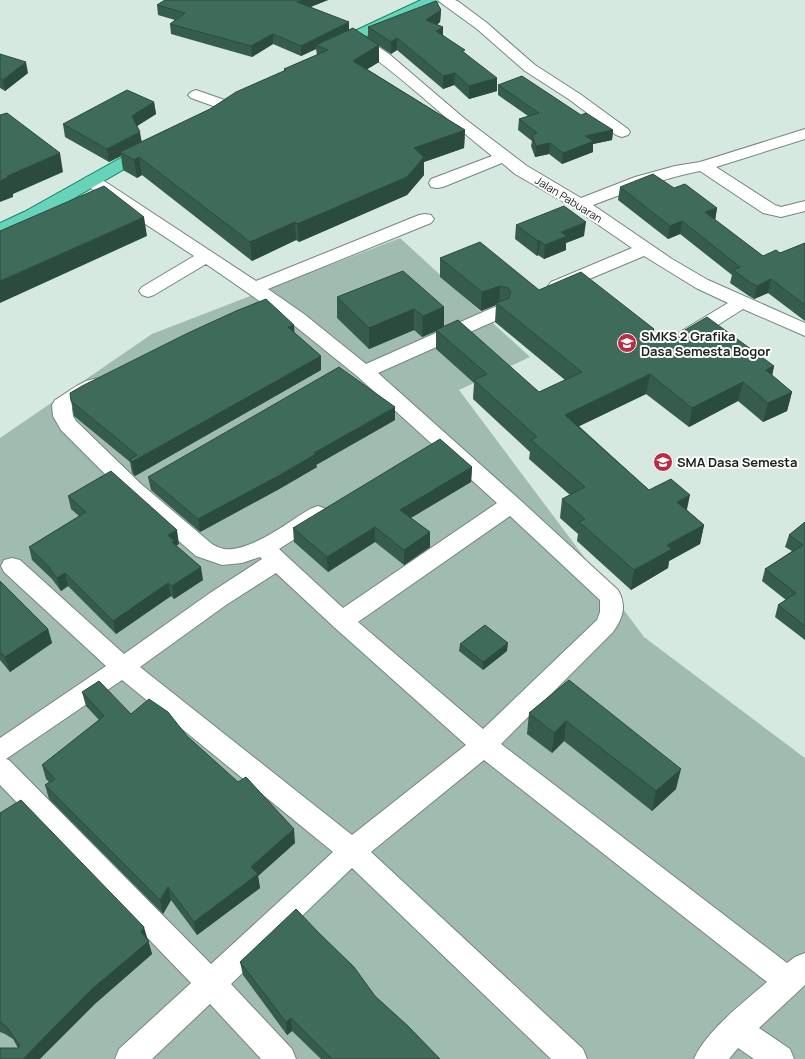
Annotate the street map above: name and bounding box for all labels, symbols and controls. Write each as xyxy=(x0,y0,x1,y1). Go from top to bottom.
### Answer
street label: Jalan Pabuaran xyxy=(533,172,605,226)
place label: SMKS 2 Grafika Dasa Semesta Bogor xyxy=(641,327,771,360)
school or university icon: SMKS 2 Grafika Dasa Semesta Bogor xyxy=(616,332,638,354)
school or university icon: SMA Dasa Semesta xyxy=(652,451,674,473)
place label: SMA Dasa Semesta xyxy=(677,453,797,471)

